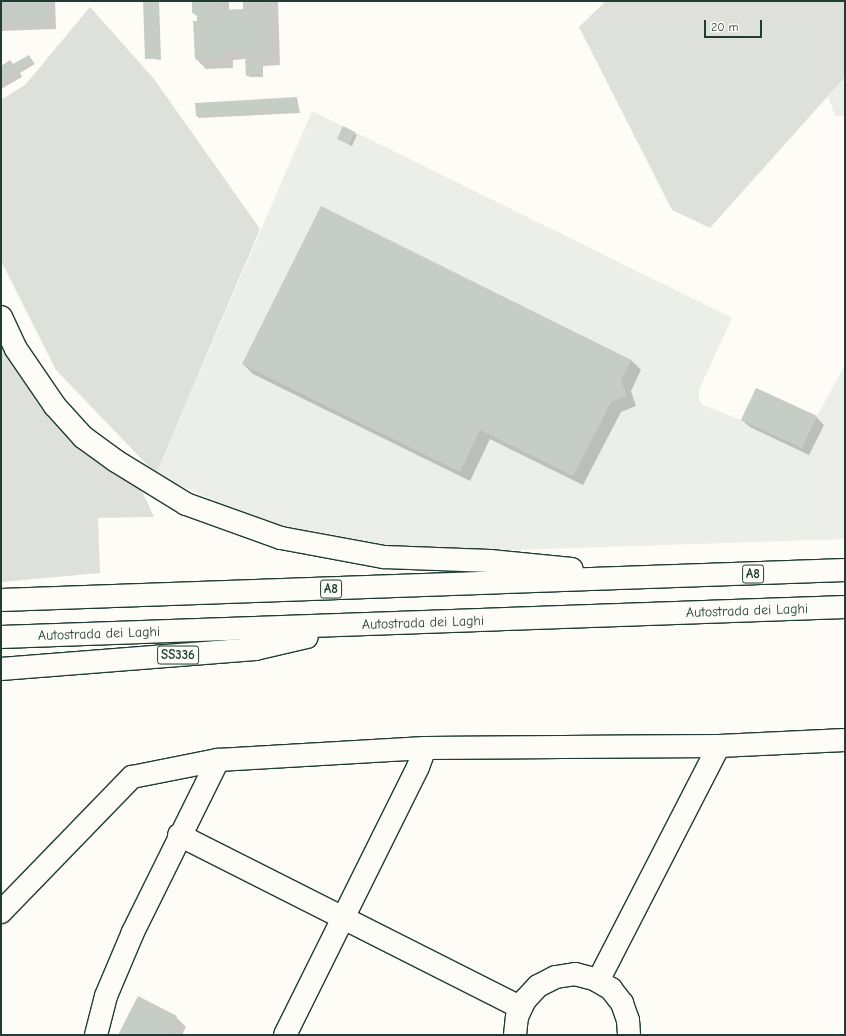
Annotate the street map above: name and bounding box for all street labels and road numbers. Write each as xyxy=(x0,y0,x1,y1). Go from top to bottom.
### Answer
road number: A8 xyxy=(742,563,764,585)
road number: A8 xyxy=(320,578,342,600)
street label: Autostrada dei Laghi xyxy=(686,600,808,622)
street label: Autostrada dei Laghi xyxy=(362,612,484,634)
street label: Autostrada dei Laghi xyxy=(38,623,160,645)
road number: SS336 xyxy=(157,644,199,666)

